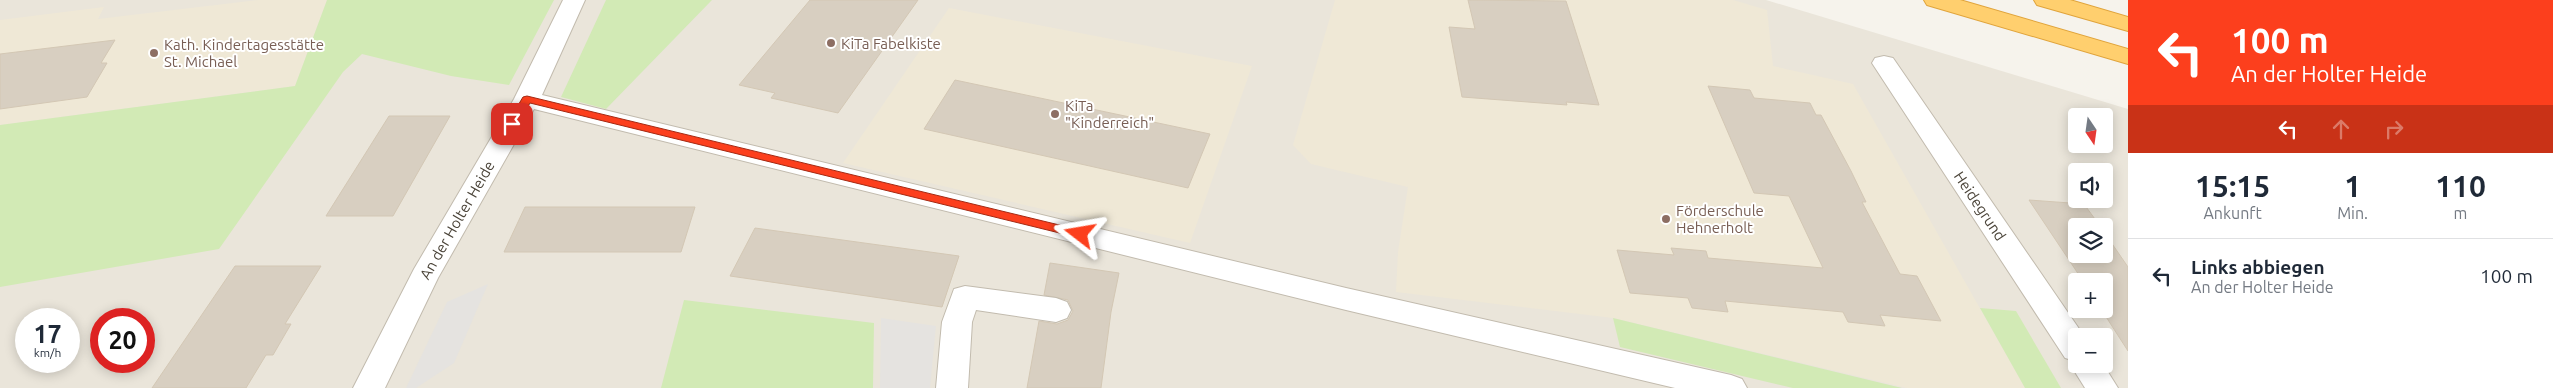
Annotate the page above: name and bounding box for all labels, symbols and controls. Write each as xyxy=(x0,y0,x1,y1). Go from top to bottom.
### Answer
icon: left xyxy=(2148,20,2213,85)
text: 100 m xyxy=(2231,20,2329,60)
place label: KiTa Fabelkiste xyxy=(841,35,941,52)
place label: Kath. Kindertagesstätte St. Michael xyxy=(164,36,324,70)
marker: KiTa Fabelkiste xyxy=(825,37,837,49)
marker: Kath. Kindertagesstätte St. Michael xyxy=(148,47,160,59)
text: An der Holter Heide xyxy=(2231,61,2427,86)
place label: KiTa "Kinderreich" xyxy=(1065,97,1154,131)
pin xyxy=(491,103,533,145)
marker: KiTa "Kinderreich" xyxy=(1049,108,1061,120)
north arrow xyxy=(2068,108,2112,152)
map controls xyxy=(2068,108,2113,373)
icon: arrive xyxy=(498,110,526,138)
icon: left xyxy=(2274,115,2302,143)
icon: ahead xyxy=(2327,115,2355,143)
icon: right xyxy=(2380,115,2408,143)
street label: An der Holter Heide xyxy=(416,158,498,282)
button: sound xyxy=(2068,163,2113,208)
street label: Heidegrund xyxy=(1951,168,2009,244)
text: 15:15 xyxy=(2195,169,2270,203)
text: 1 xyxy=(2344,169,2361,203)
text: 110 xyxy=(2435,169,2486,203)
place label: Förderschule Hehnerholt xyxy=(1676,202,1764,236)
text: Ankunft xyxy=(2203,204,2262,222)
text: Min. xyxy=(2337,204,2368,222)
text: m xyxy=(2454,204,2467,222)
position arrow xyxy=(1053,207,1105,259)
marker: Förderschule Hehnerholt xyxy=(1660,213,1672,225)
button: layers xyxy=(2068,218,2113,263)
text: Links abbiegen xyxy=(2191,256,2325,278)
icon: left xyxy=(2148,262,2176,290)
text: 100 m xyxy=(2480,265,2533,287)
button: + xyxy=(2068,273,2113,318)
text: An der Holter Heide xyxy=(2191,278,2334,296)
speed limit sign: 20 xyxy=(90,308,155,373)
text: 17 xyxy=(33,320,62,348)
button: − xyxy=(2068,328,2113,373)
text: km/h xyxy=(34,346,61,359)

